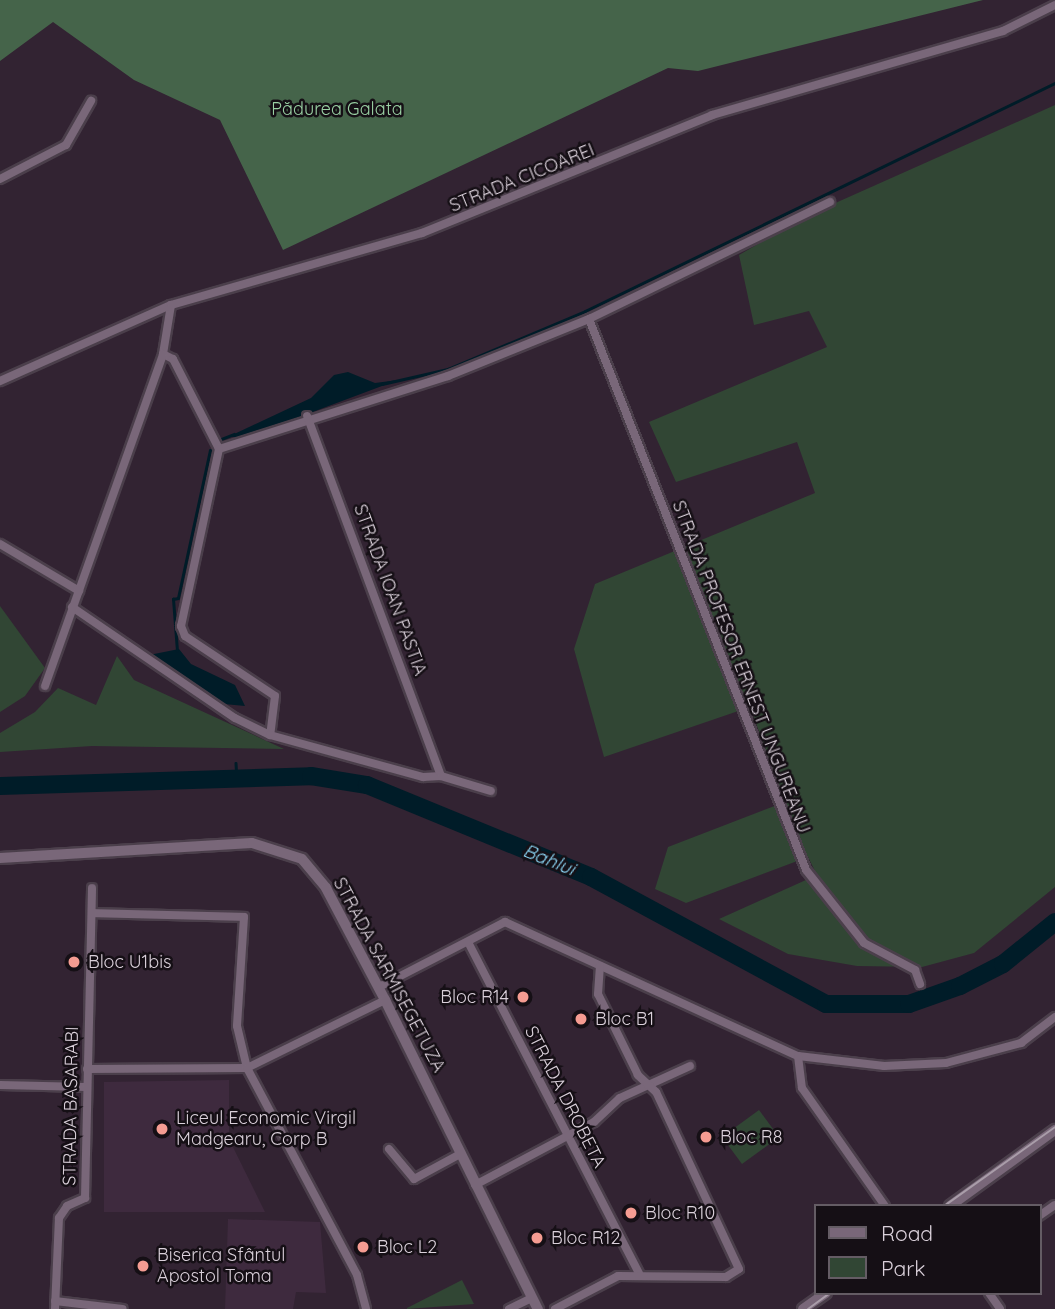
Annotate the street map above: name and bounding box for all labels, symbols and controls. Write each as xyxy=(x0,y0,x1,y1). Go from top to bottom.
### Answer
park label: Pădurea Galata xyxy=(271,98,403,120)
street label: STRADA CICOAREI xyxy=(446,139,598,217)
street label: STRADA PROFESOR ERNEST UNGUREANU xyxy=(667,498,815,836)
street label: STRADA IOAN PASTIA xyxy=(349,501,431,679)
water label: Bahlui xyxy=(520,839,578,881)
street label: STRADA SARMISEGETUZA xyxy=(328,874,450,1076)
place label: Bloc U1bis xyxy=(88,951,171,973)
marker: Bloc U1bis xyxy=(66,954,82,970)
place label: Bloc R14 xyxy=(440,986,509,1008)
marker: Bloc R14 xyxy=(515,989,531,1005)
place label: Bloc B1 xyxy=(595,1008,654,1030)
marker: Bloc B1 xyxy=(573,1011,589,1027)
street label: STRADA DROBETA xyxy=(520,1022,610,1172)
street label: STRADA BASARABI xyxy=(59,1026,83,1186)
place label: Liceul Economic Virgil Madgearu, Corp B xyxy=(176,1108,356,1150)
marker: Liceul Economic Virgil Madgearu, Corp B xyxy=(154,1121,170,1137)
place label: Bloc R8 xyxy=(720,1126,783,1148)
marker: Bloc R8 xyxy=(698,1129,714,1145)
place label: Bloc R10 xyxy=(645,1202,715,1224)
legend xyxy=(814,1204,1041,1295)
marker: Bloc R10 xyxy=(623,1205,639,1221)
text: Road xyxy=(881,1220,933,1246)
place label: Bloc R12 xyxy=(551,1227,620,1249)
marker: Bloc R12 xyxy=(529,1230,545,1246)
place label: Bloc L2 xyxy=(377,1236,437,1258)
marker: Bloc L2 xyxy=(355,1239,371,1255)
place label: Biserica Sfântul Apostol Toma xyxy=(157,1245,286,1288)
text: Park xyxy=(881,1255,925,1281)
marker: Biserica Sfântul Apostol Toma xyxy=(135,1258,151,1274)

